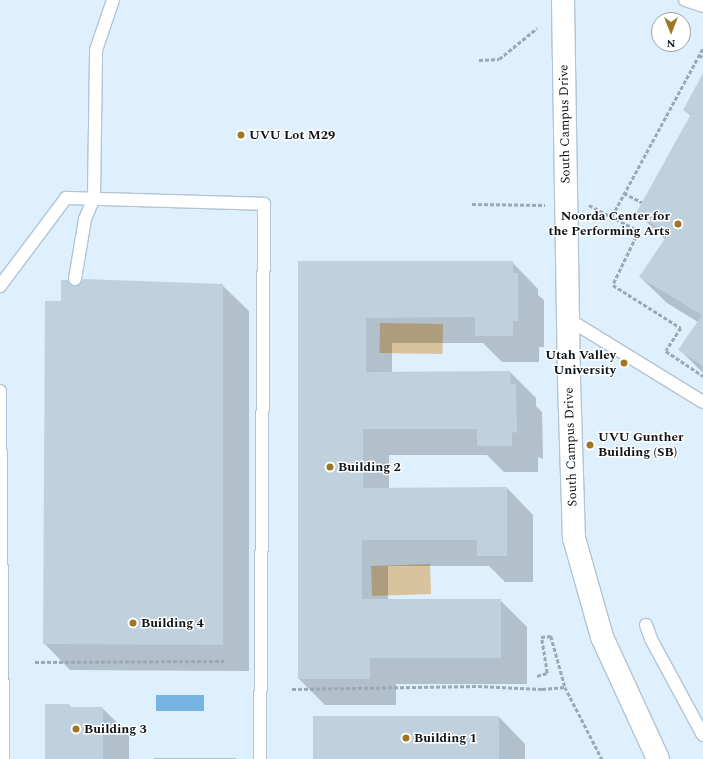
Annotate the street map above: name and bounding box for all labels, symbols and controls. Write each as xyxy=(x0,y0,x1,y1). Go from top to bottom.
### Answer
north arrow xyxy=(651,12,691,52)
text: N xyxy=(667,35,676,52)
street label: South Campus Drive xyxy=(556,64,574,184)
place label: UVU Lot M29 xyxy=(249,127,335,143)
marker: UVU Lot M29 xyxy=(236,130,246,140)
place label: Noorda Center for the Performing Arts xyxy=(549,209,670,240)
marker: Noorda Center for the Performing Arts xyxy=(673,219,683,229)
place label: Utah Valley University xyxy=(545,348,616,379)
marker: Utah Valley University xyxy=(619,358,629,368)
street label: South Campus Drive xyxy=(561,387,581,507)
place label: UVU Gunther Building (SB) xyxy=(598,430,683,461)
marker: UVU Gunther Building (SB) xyxy=(585,440,595,450)
place label: Building 2 xyxy=(338,459,401,475)
marker: Building 2 xyxy=(325,462,335,472)
place label: Building 4 xyxy=(141,615,204,631)
marker: Building 4 xyxy=(128,618,138,628)
place label: Building 3 xyxy=(84,721,147,737)
marker: Building 3 xyxy=(71,724,81,734)
place label: Building 1 xyxy=(414,730,477,746)
marker: Building 1 xyxy=(401,733,411,743)

